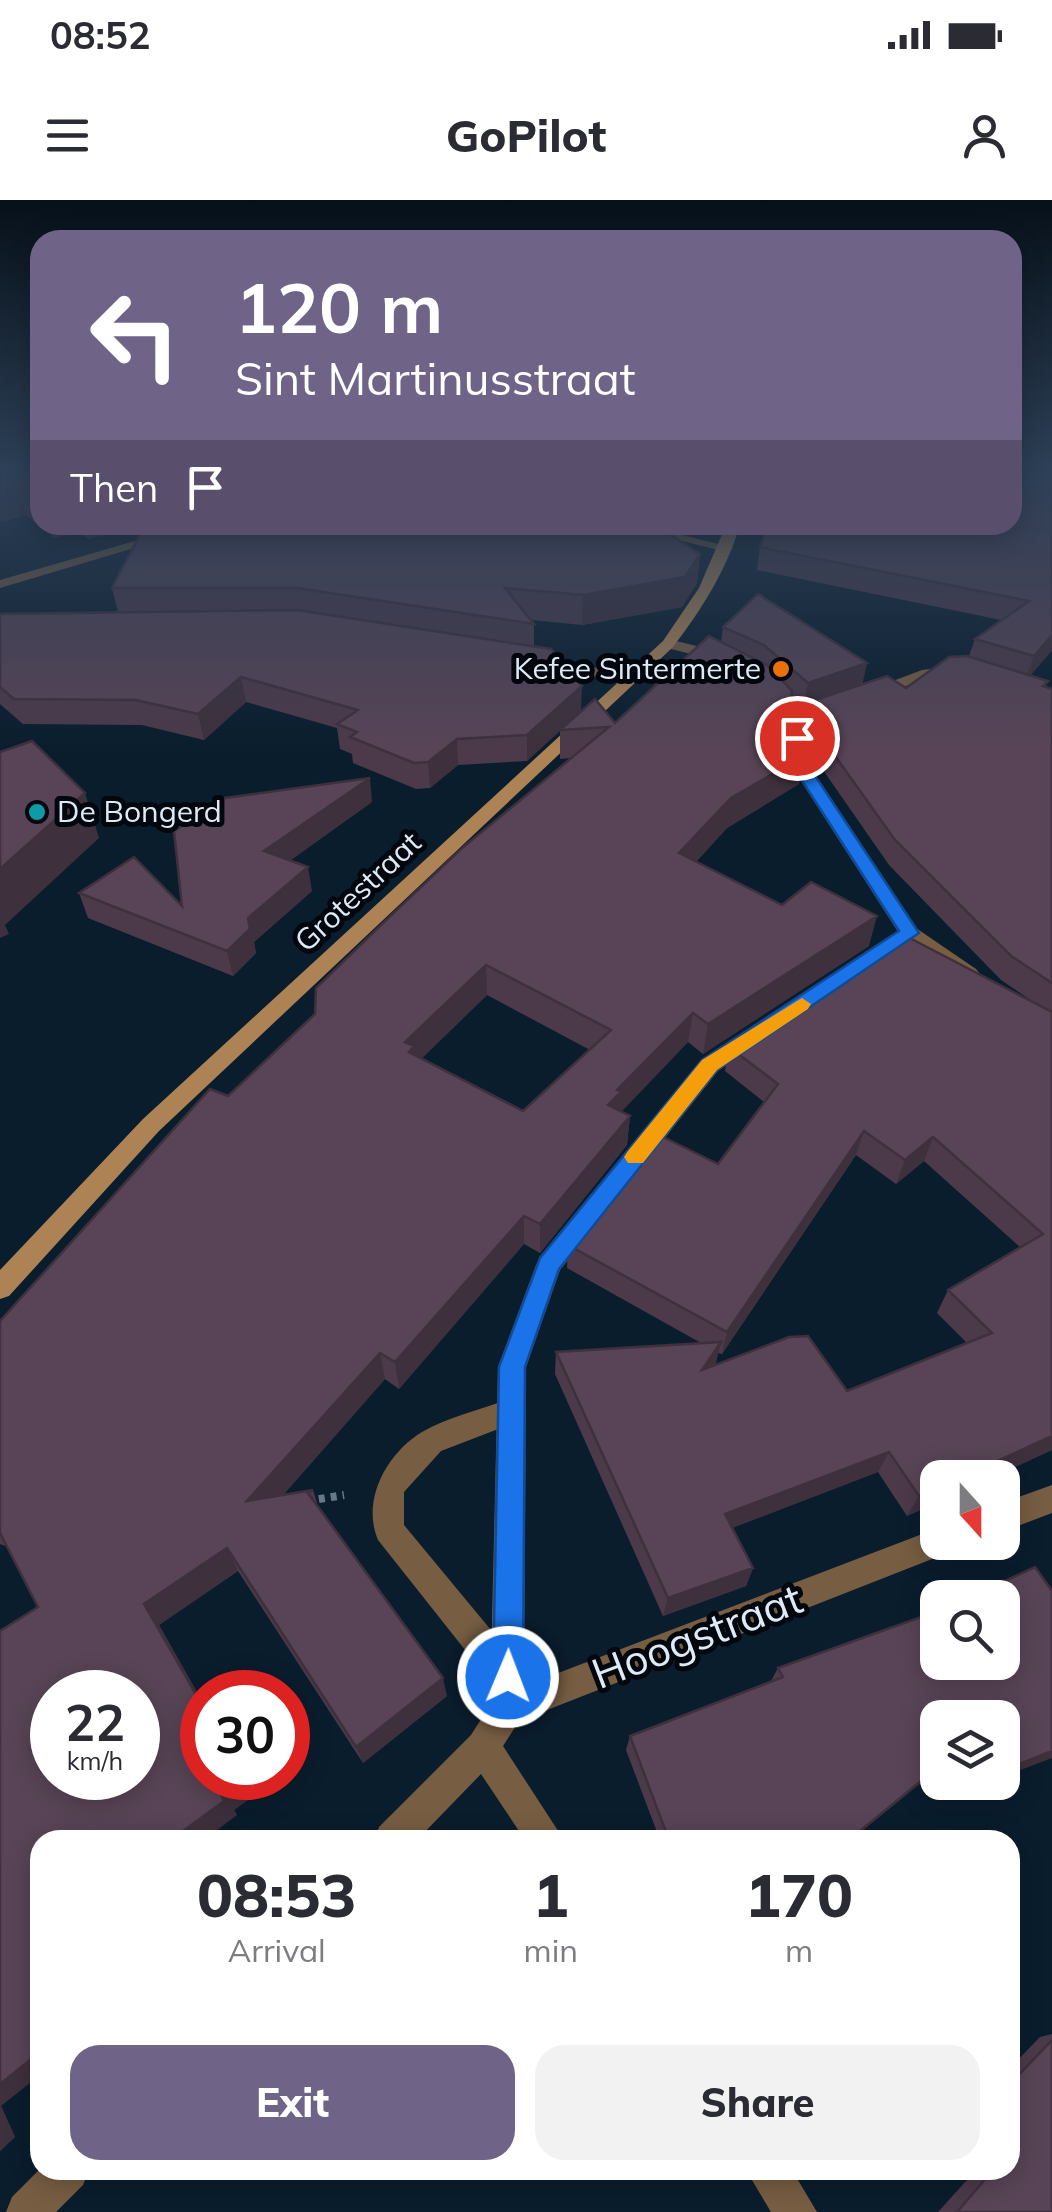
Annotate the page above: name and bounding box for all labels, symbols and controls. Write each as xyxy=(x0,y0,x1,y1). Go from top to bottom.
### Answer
text: 08:52 xyxy=(50,11,151,59)
text: GoPilot xyxy=(446,107,606,163)
icon: menu xyxy=(40,108,95,163)
icon: person xyxy=(957,108,1012,163)
text: 120 m xyxy=(235,263,443,351)
icon: left xyxy=(70,270,200,400)
text: Sint Martinusstraat xyxy=(235,350,636,406)
icon: arrive xyxy=(178,460,233,515)
text: Then xyxy=(70,464,158,512)
place label: Kefee Sintermerte xyxy=(514,649,761,687)
marker: Kefee Sintermerte xyxy=(770,658,792,680)
pin xyxy=(755,696,840,781)
icon: arrive xyxy=(770,711,825,766)
place label: De Bongerd xyxy=(57,792,222,830)
marker: De Bongerd xyxy=(26,801,48,823)
street label: Grotestraat xyxy=(286,823,428,959)
north arrow xyxy=(920,1460,1020,1560)
map controls xyxy=(920,1460,1020,1800)
street label: Hoogstraat xyxy=(584,1571,809,1700)
button: search xyxy=(920,1580,1020,1680)
position arrow xyxy=(456,1625,560,1729)
speed limit sign: 30 xyxy=(180,1670,310,1800)
text: 22 xyxy=(65,1691,125,1754)
button: layers xyxy=(920,1700,1020,1800)
text: km/h xyxy=(67,1745,123,1776)
text: 08:53 xyxy=(197,1857,357,1932)
text: 1 xyxy=(533,1857,569,1932)
text: 170 xyxy=(745,1857,853,1932)
text: Arrival xyxy=(228,1930,326,1970)
text: min xyxy=(524,1930,578,1970)
text: m xyxy=(785,1930,813,1970)
button: Exit xyxy=(70,2045,515,2160)
button: Share xyxy=(535,2045,980,2160)

